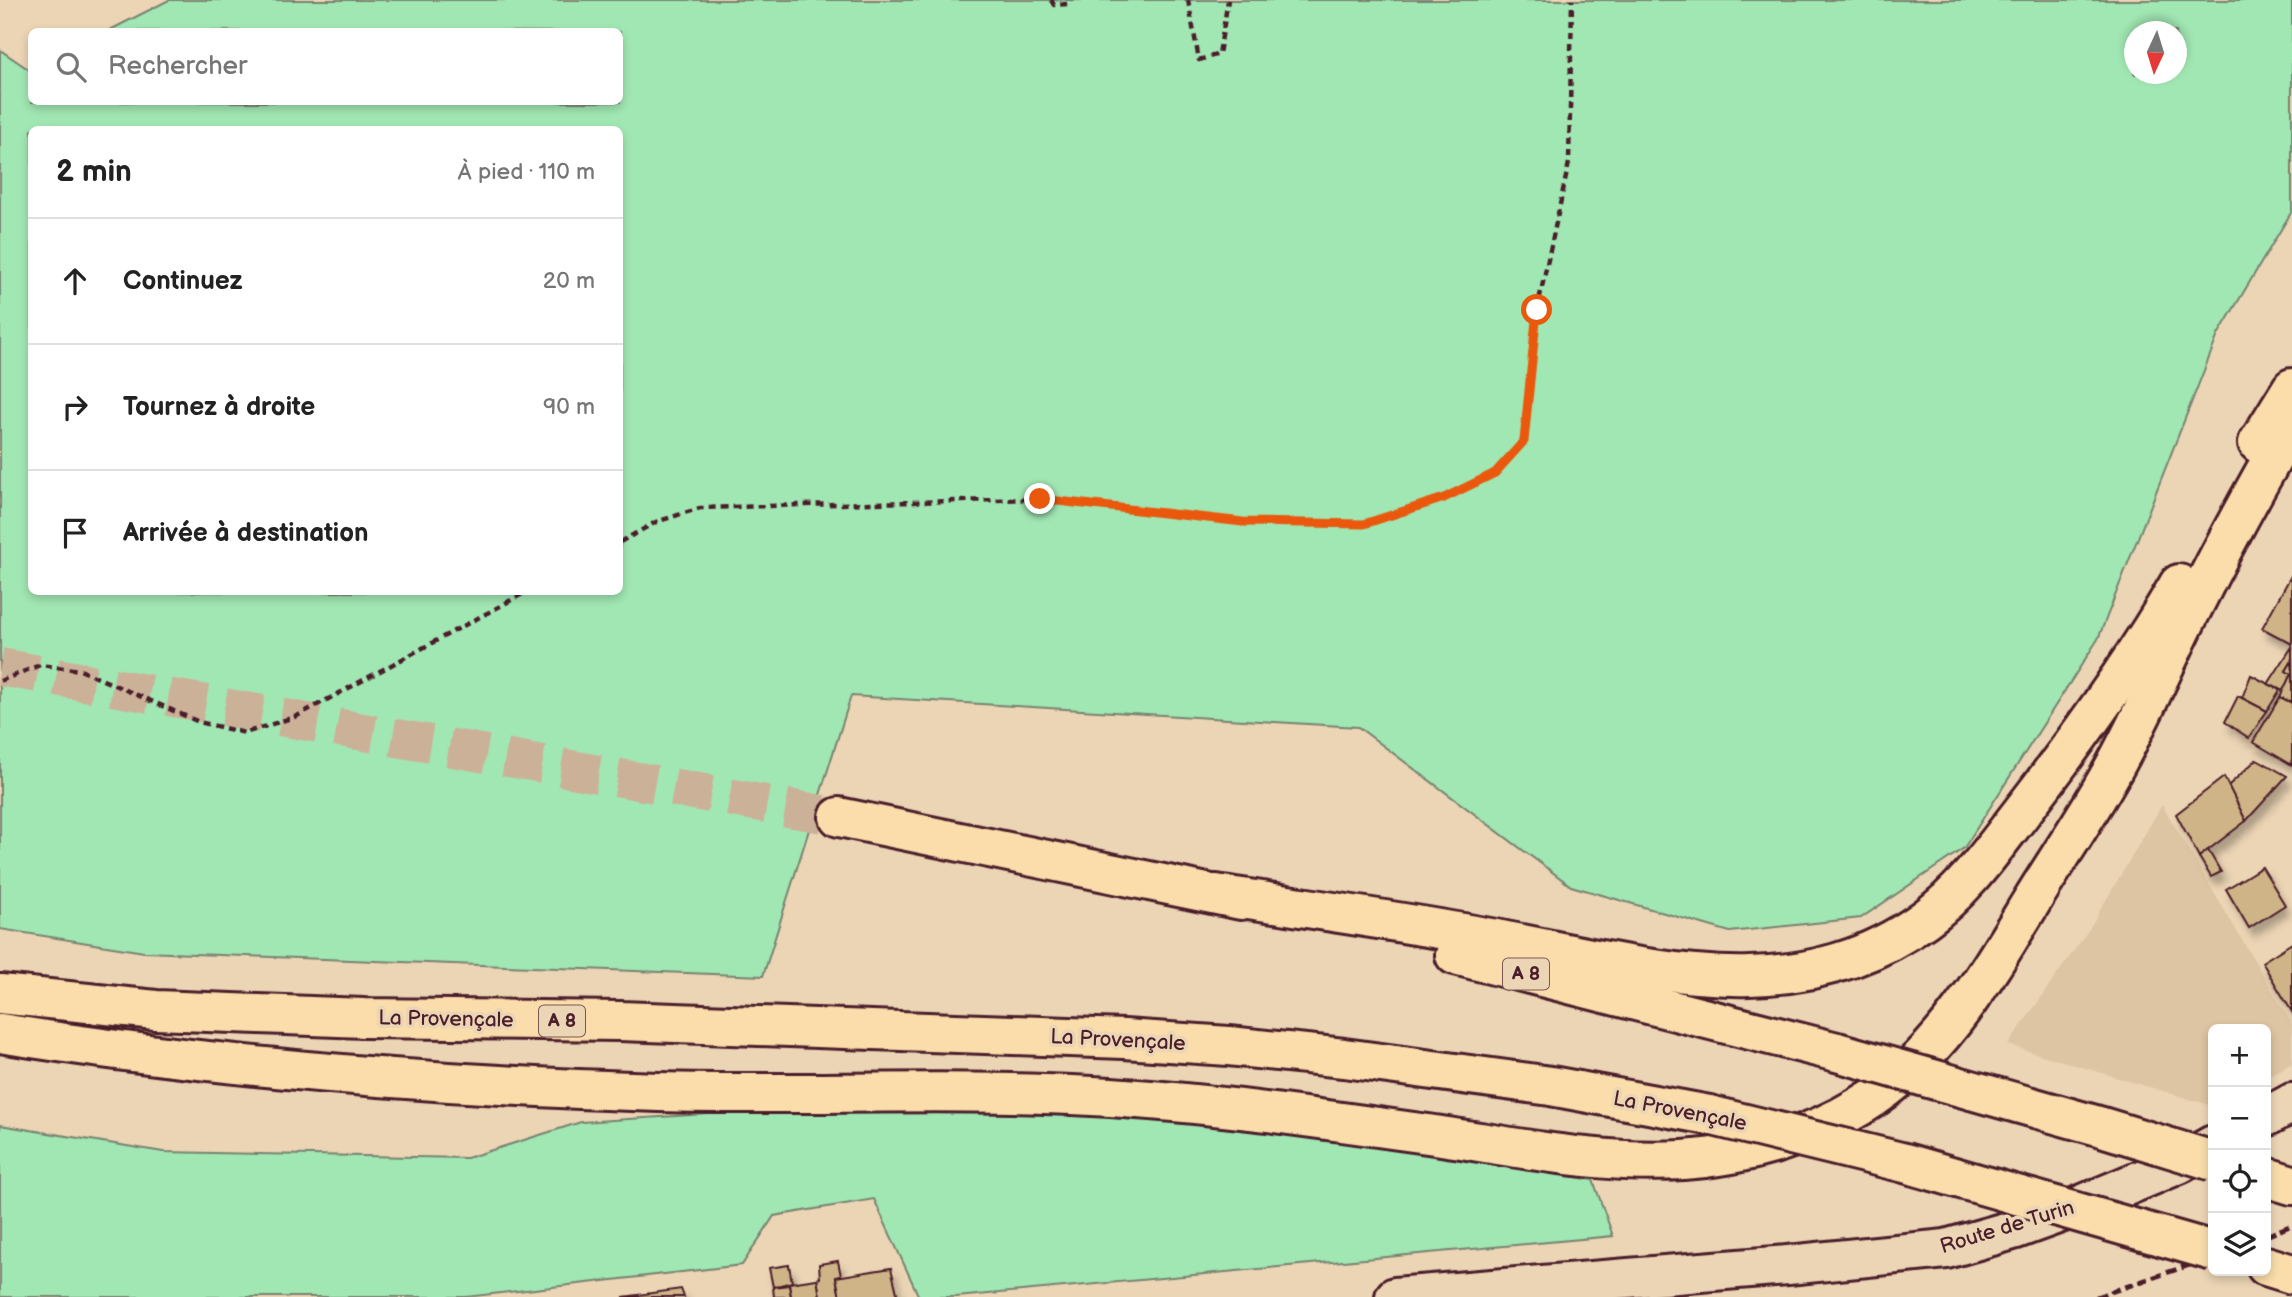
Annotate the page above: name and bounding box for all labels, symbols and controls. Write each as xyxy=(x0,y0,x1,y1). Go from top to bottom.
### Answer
north arrow xyxy=(2124,21,2187,84)
search box xyxy=(28,28,623,105)
icon: search xyxy=(52,48,90,86)
text: Rechercher xyxy=(108,51,247,82)
text: 2 min xyxy=(56,154,132,190)
text: À pied · 110 m xyxy=(458,158,595,186)
icon: ahead xyxy=(56,262,94,300)
text: Continuez xyxy=(123,266,243,297)
text: 20 m xyxy=(543,267,595,295)
route start xyxy=(1521,294,1552,325)
icon: right xyxy=(56,388,94,426)
text: Tournez à droite xyxy=(123,392,315,423)
text: 90 m xyxy=(543,393,595,421)
route end xyxy=(1024,483,1055,514)
icon: arrive xyxy=(56,514,94,552)
text: Arrivée à destination xyxy=(123,518,369,549)
road number: A 8 xyxy=(1503,958,1549,990)
street label: La Provençale xyxy=(378,1005,514,1033)
road number: A 8 xyxy=(539,1006,585,1036)
street label: La Provençale xyxy=(1050,1024,1186,1056)
map controls xyxy=(2208,1024,2271,1276)
button: + xyxy=(2208,1024,2271,1087)
street label: La Provençale xyxy=(1611,1086,1749,1136)
button: − xyxy=(2208,1087,2271,1150)
button: locate xyxy=(2208,1150,2271,1213)
street label: Route de Turin xyxy=(1937,1195,2077,1259)
button: layers xyxy=(2208,1213,2271,1276)

